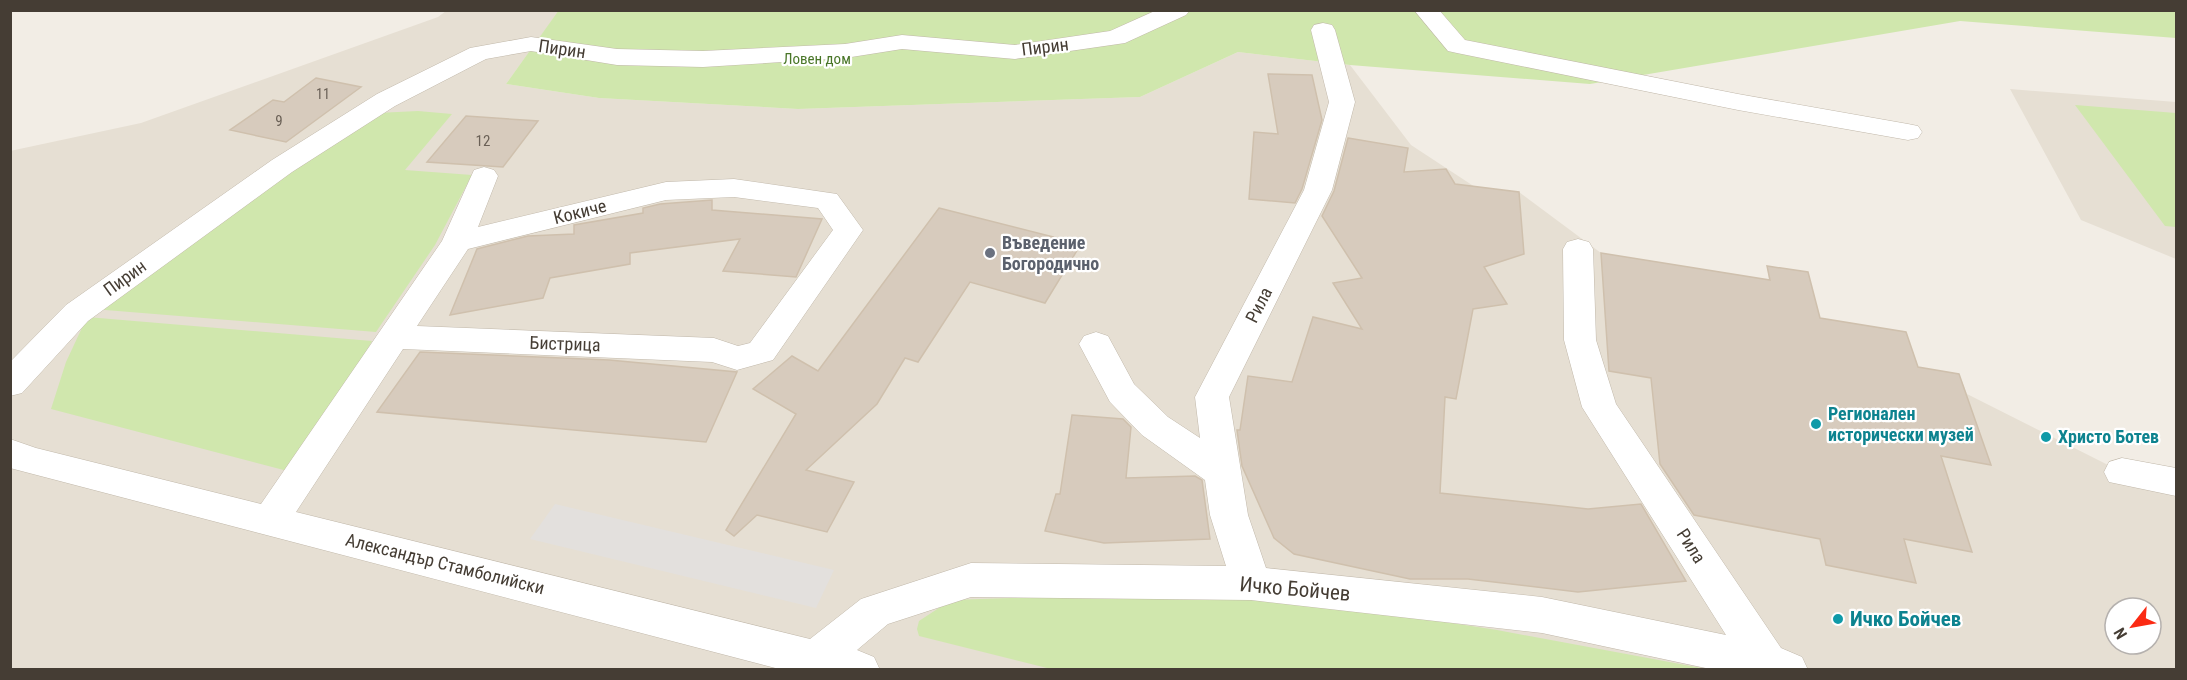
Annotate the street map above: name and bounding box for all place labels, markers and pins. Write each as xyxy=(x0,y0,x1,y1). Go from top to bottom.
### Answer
place label: Въведение Богородично xyxy=(1002,232,1099,274)
marker: Въведение Богородично xyxy=(983,246,997,260)
place label: Регионален исторически музей xyxy=(1828,403,1974,445)
marker: Регионален исторически музей xyxy=(1809,417,1823,431)
place label: Христо Ботев xyxy=(2058,426,2159,447)
marker: Христо Ботев xyxy=(2039,430,2053,444)
place label: Ичко Бойчев xyxy=(1850,607,1961,631)
marker: Ичко Бойчев xyxy=(1831,612,1845,626)

